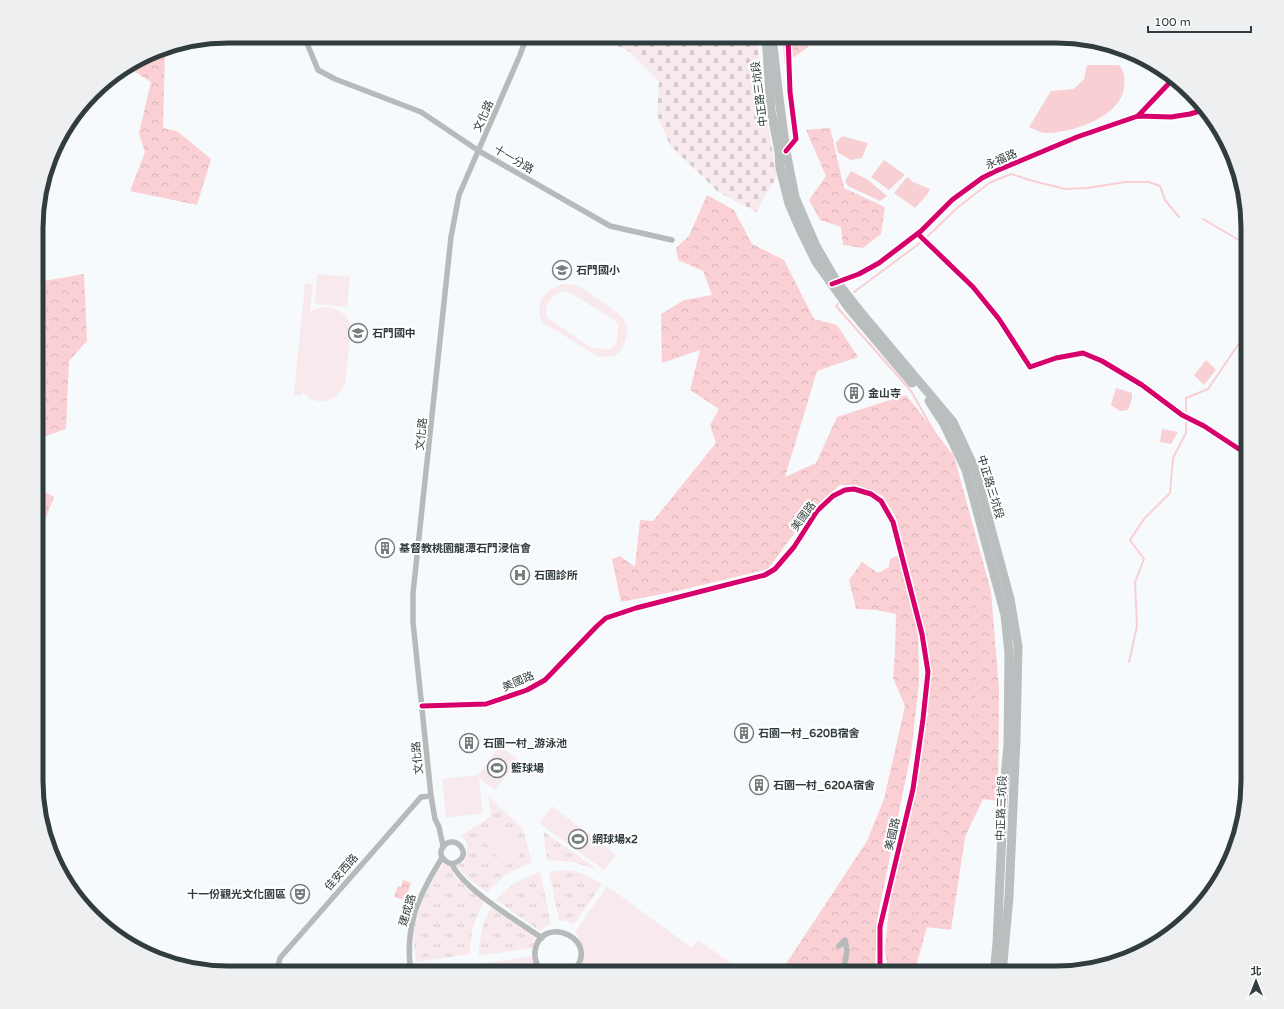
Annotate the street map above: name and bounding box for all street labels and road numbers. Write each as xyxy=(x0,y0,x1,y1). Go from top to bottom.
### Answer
street label: 中正路三坑段 xyxy=(749,60,770,127)
street label: 文化路 xyxy=(471,98,496,134)
street label: 十一分路 xyxy=(491,143,536,176)
street label: 永福路 xyxy=(983,147,1019,172)
street label: 文化路 xyxy=(413,417,430,451)
street label: 中正路三坑段 xyxy=(975,454,1006,521)
street label: 美國路 xyxy=(788,499,818,533)
street label: 美國路 xyxy=(500,669,536,694)
street label: 文化路 xyxy=(409,741,426,775)
street label: 中正路三坑段 xyxy=(994,775,1009,841)
street label: 美國路 xyxy=(882,817,903,852)
street label: 佳安西路 xyxy=(322,851,361,893)
street label: 建成路 xyxy=(396,892,419,928)

